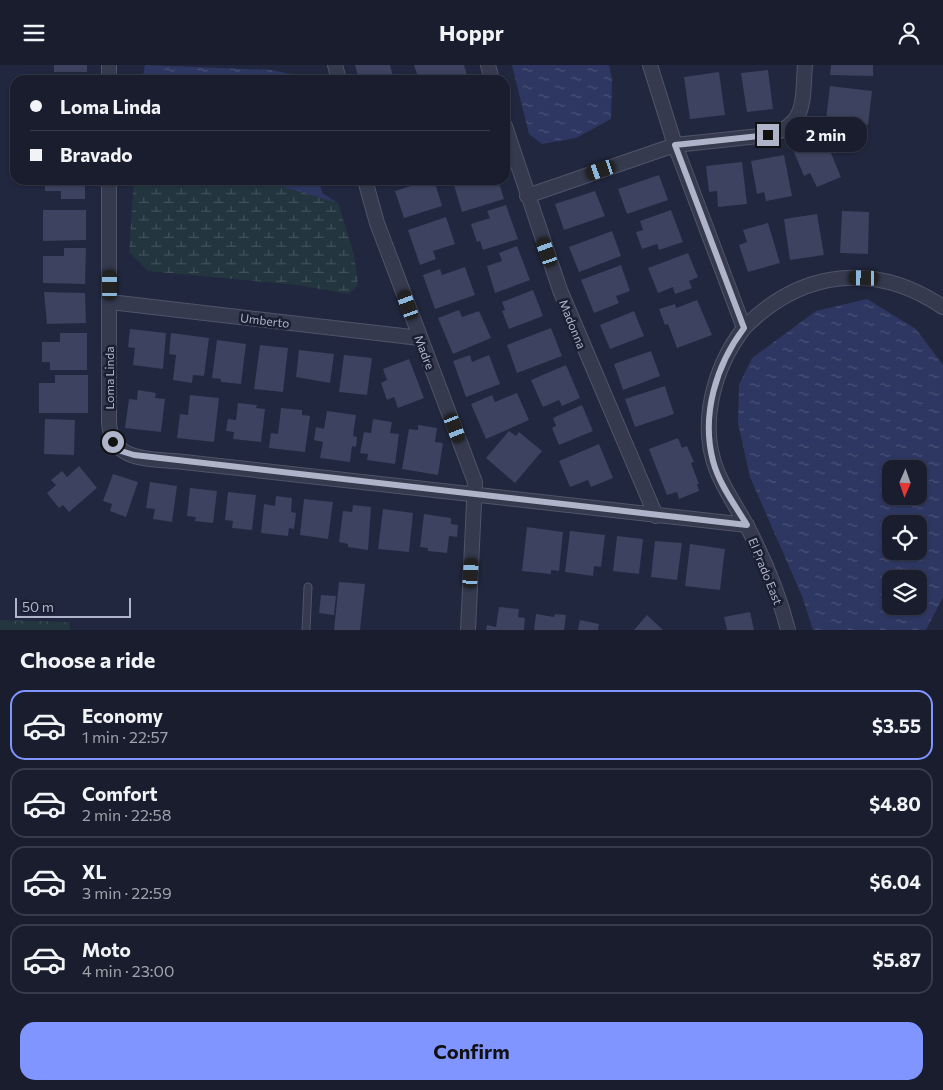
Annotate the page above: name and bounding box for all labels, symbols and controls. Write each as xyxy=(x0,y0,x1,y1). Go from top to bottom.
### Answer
icon: menu xyxy=(20,19,48,47)
text: Hoppr xyxy=(439,19,504,46)
icon: person xyxy=(895,19,923,47)
text: Loma Linda xyxy=(60,95,161,118)
callout: 2 min xyxy=(786,117,868,153)
route end xyxy=(757,124,779,146)
text: 2 min xyxy=(806,125,846,144)
text: Bravado xyxy=(60,143,133,166)
car xyxy=(584,158,617,182)
car xyxy=(535,235,558,269)
car xyxy=(102,270,117,300)
car xyxy=(848,270,879,286)
car xyxy=(395,288,420,322)
street label: Madonna xyxy=(557,297,589,351)
street label: Umberto xyxy=(240,310,290,330)
street label: Madre xyxy=(412,333,438,371)
street label: Loma Linda xyxy=(102,346,116,410)
car xyxy=(442,411,467,445)
route start xyxy=(102,431,124,453)
north arrow xyxy=(882,460,928,505)
map controls xyxy=(882,460,927,615)
button: locate xyxy=(882,515,927,560)
street label: El Prado East xyxy=(746,535,786,607)
car xyxy=(462,558,479,588)
button: layers xyxy=(882,570,927,615)
scale bar xyxy=(15,595,131,618)
text: 50 m xyxy=(22,598,54,615)
text: Choose a ride xyxy=(20,646,155,673)
icon: car xyxy=(22,703,67,748)
text: Economy xyxy=(82,704,163,727)
text: $3.55 xyxy=(872,714,921,737)
text: 1 min · 22:57 xyxy=(82,727,168,746)
icon: car xyxy=(22,781,67,826)
text: Comfort xyxy=(82,782,158,805)
text: $4.80 xyxy=(869,792,921,815)
text: 2 min · 22:58 xyxy=(82,805,172,824)
icon: car xyxy=(22,859,67,904)
text: XL xyxy=(82,860,107,883)
text: $6.04 xyxy=(870,870,921,893)
text: 3 min · 22:59 xyxy=(82,883,172,902)
icon: car xyxy=(22,937,67,982)
text: Moto xyxy=(82,938,131,961)
text: $5.87 xyxy=(872,948,921,971)
text: 4 min · 23:00 xyxy=(82,961,174,980)
button: Confirm xyxy=(20,1022,923,1080)

